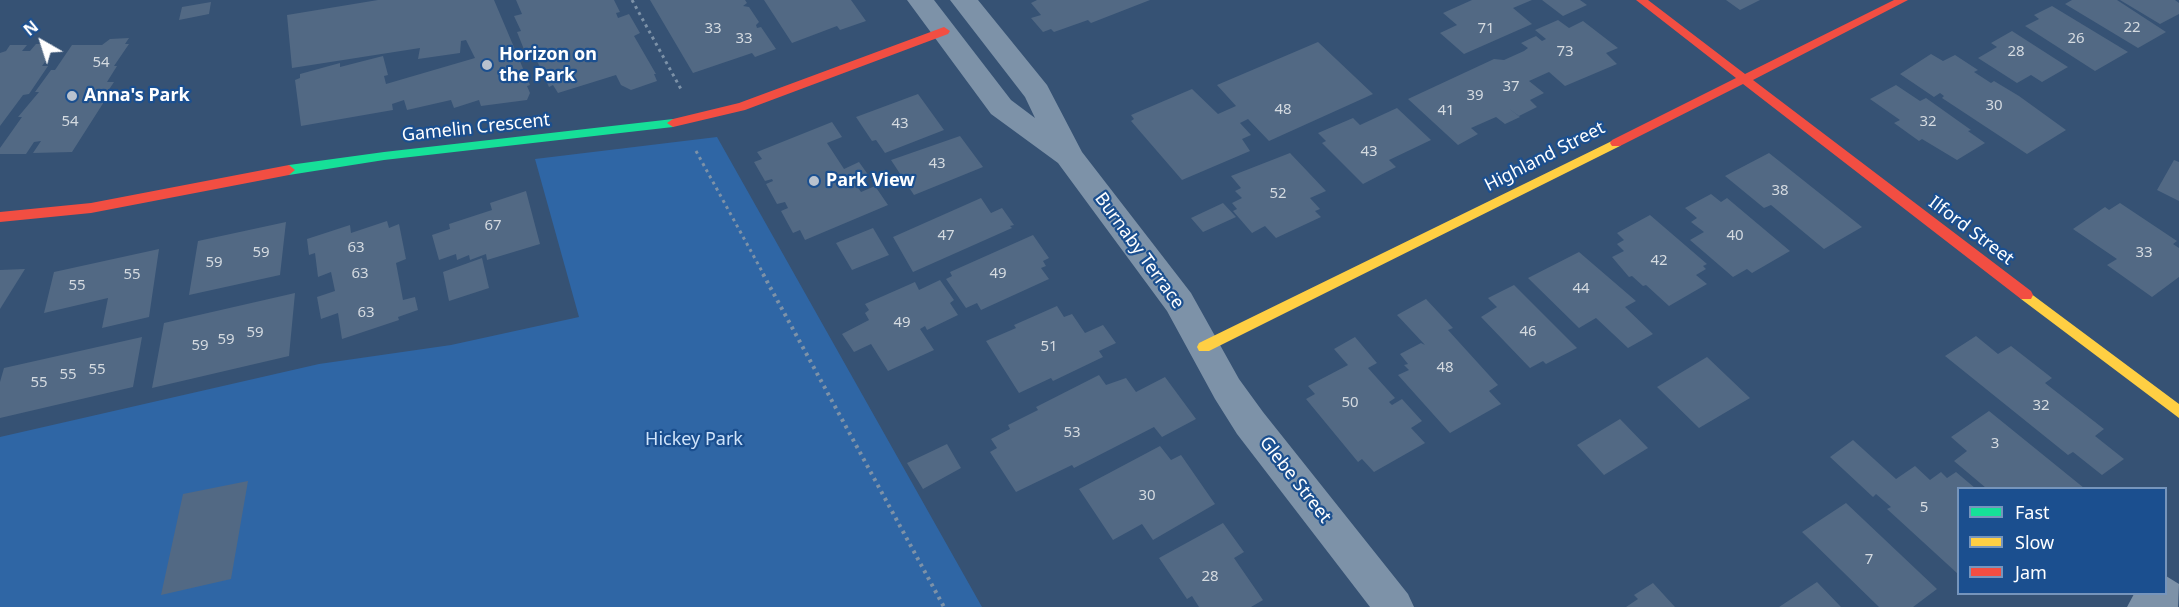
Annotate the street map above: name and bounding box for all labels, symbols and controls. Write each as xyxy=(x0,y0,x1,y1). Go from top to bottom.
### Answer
north arrow xyxy=(12,12,72,72)
text: N xyxy=(19,15,43,41)
house number: 22 xyxy=(2123,19,2141,37)
house number: 33 xyxy=(704,20,722,38)
house number: 71 xyxy=(1477,20,1495,38)
house number: 33 xyxy=(735,30,753,48)
house number: 26 xyxy=(2067,30,2085,48)
house number: 73 xyxy=(1556,43,1574,61)
house number: 28 xyxy=(2007,43,2025,61)
place label: Horizon on the Park xyxy=(499,44,597,86)
house number: 54 xyxy=(92,54,110,72)
marker: Horizon on the Park xyxy=(480,58,494,72)
house number: 37 xyxy=(1502,78,1520,96)
place label: Anna's Park xyxy=(84,85,190,107)
house number: 39 xyxy=(1466,87,1484,105)
marker: Anna's Park xyxy=(65,89,79,103)
house number: 30 xyxy=(1985,97,2003,115)
house number: 48 xyxy=(1274,101,1292,119)
house number: 41 xyxy=(1437,102,1455,120)
street label: Gamelin Crescent xyxy=(401,109,551,147)
house number: 54 xyxy=(61,113,79,131)
house number: 32 xyxy=(1919,113,1937,131)
house number: 43 xyxy=(891,115,909,133)
street label: Highland Street xyxy=(1481,117,1609,197)
house number: 43 xyxy=(1360,143,1378,161)
house number: 43 xyxy=(928,155,946,173)
place label: Park View xyxy=(826,170,915,192)
marker: Park View xyxy=(807,174,821,188)
house number: 38 xyxy=(1771,182,1789,200)
house number: 52 xyxy=(1269,185,1287,203)
street label: Burnaby Terrace xyxy=(1090,189,1188,313)
street label: Ilford Street xyxy=(1924,192,2018,270)
house number: 67 xyxy=(484,217,502,235)
house number: 47 xyxy=(937,227,955,245)
house number: 40 xyxy=(1726,227,1744,245)
house number: 63 xyxy=(347,239,365,257)
house number: 59 xyxy=(252,244,270,262)
house number: 33 xyxy=(2135,244,2153,262)
house number: 42 xyxy=(1650,252,1668,270)
house number: 59 xyxy=(205,254,223,272)
house number: 63 xyxy=(351,265,369,283)
house number: 49 xyxy=(989,265,1007,283)
house number: 55 xyxy=(123,266,141,284)
house number: 55 xyxy=(68,277,86,295)
house number: 44 xyxy=(1572,280,1590,298)
house number: 63 xyxy=(357,304,375,322)
house number: 49 xyxy=(893,314,911,332)
house number: 46 xyxy=(1519,323,1537,341)
house number: 59 xyxy=(246,324,264,342)
house number: 59 xyxy=(217,331,235,349)
house number: 59 xyxy=(191,337,209,355)
house number: 51 xyxy=(1040,338,1058,356)
house number: 48 xyxy=(1436,359,1454,377)
house number: 55 xyxy=(88,361,106,379)
house number: 55 xyxy=(59,366,77,384)
house number: 55 xyxy=(30,374,48,392)
house number: 50 xyxy=(1341,394,1359,412)
house number: 32 xyxy=(2032,397,2050,415)
house number: 53 xyxy=(1063,424,1081,442)
park label: Hickey Park xyxy=(645,429,743,451)
street label: Glebe Street xyxy=(1254,432,1336,528)
house number: 3 xyxy=(1991,435,1999,453)
house number: 30 xyxy=(1138,487,1156,505)
legend xyxy=(1957,487,2167,595)
house number: 5 xyxy=(1920,499,1928,517)
text: Fast xyxy=(2015,500,2050,524)
text: Slow xyxy=(2015,530,2054,554)
house number: 7 xyxy=(1865,551,1873,569)
text: Jam xyxy=(2015,560,2047,584)
house number: 28 xyxy=(1201,568,1219,586)

